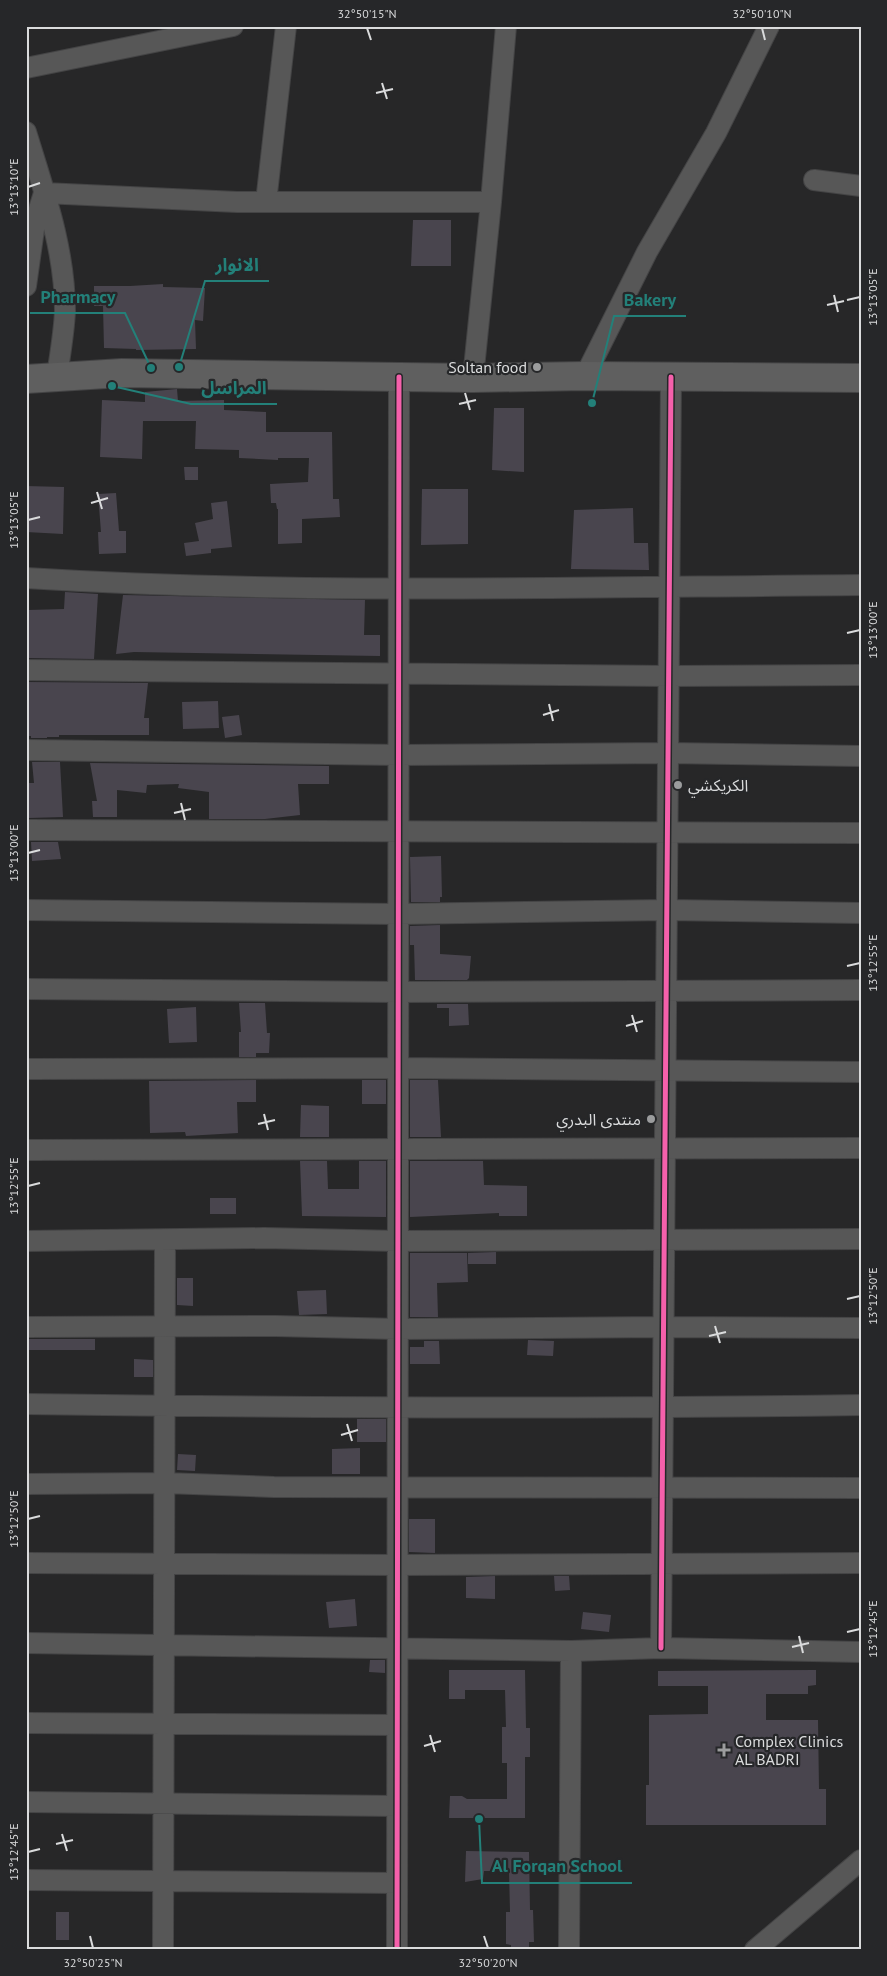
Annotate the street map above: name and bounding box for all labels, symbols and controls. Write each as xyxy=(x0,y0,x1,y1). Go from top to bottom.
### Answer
text: 32°50'15"N xyxy=(337,6,397,21)
text: 32°50'10"N xyxy=(732,6,792,21)
text: 13°13'10"E xyxy=(6,158,21,216)
callout: الانوار xyxy=(205,248,269,281)
text: الانوار xyxy=(214,253,259,276)
text: 13°13'05"E xyxy=(865,268,880,326)
callout: Pharmacy xyxy=(30,280,125,313)
callout: Bakery xyxy=(614,283,686,316)
text: Pharmacy xyxy=(41,285,116,308)
text: Bakery xyxy=(624,288,677,311)
place label: Soltan food xyxy=(448,357,527,377)
marker: Soltan food xyxy=(531,361,543,373)
callout: المراسل xyxy=(191,371,277,404)
text: المراسل xyxy=(201,376,267,399)
text: 13°13'05"E xyxy=(6,491,21,549)
text: 13°13'00"E xyxy=(865,601,880,659)
place label: الكريكشي xyxy=(688,775,748,798)
marker: الكريكشي xyxy=(672,779,684,791)
text: 13°13'00"E xyxy=(6,824,21,882)
text: 13°12'55"E xyxy=(865,934,880,992)
place label: منتدى البدري xyxy=(556,1109,641,1132)
marker: منتدى البدري xyxy=(645,1113,657,1125)
text: 13°12'55"E xyxy=(6,1157,21,1215)
text: 13°12'50"E xyxy=(865,1267,880,1325)
text: 13°12'50"E xyxy=(6,1490,21,1548)
text: 13°12'45"E xyxy=(865,1600,880,1658)
place label: Complex Clinics AL BADRI xyxy=(735,1731,844,1769)
marker: Complex Clinics AL BADRI xyxy=(717,1743,731,1757)
text: 13°12'45"E xyxy=(6,1823,21,1881)
callout: Al Forqan School xyxy=(482,1850,632,1883)
text: Al Forqan School xyxy=(492,1854,623,1877)
text: 32°50'25"N xyxy=(63,1955,123,1970)
text: 32°50'20"N xyxy=(458,1955,518,1970)

